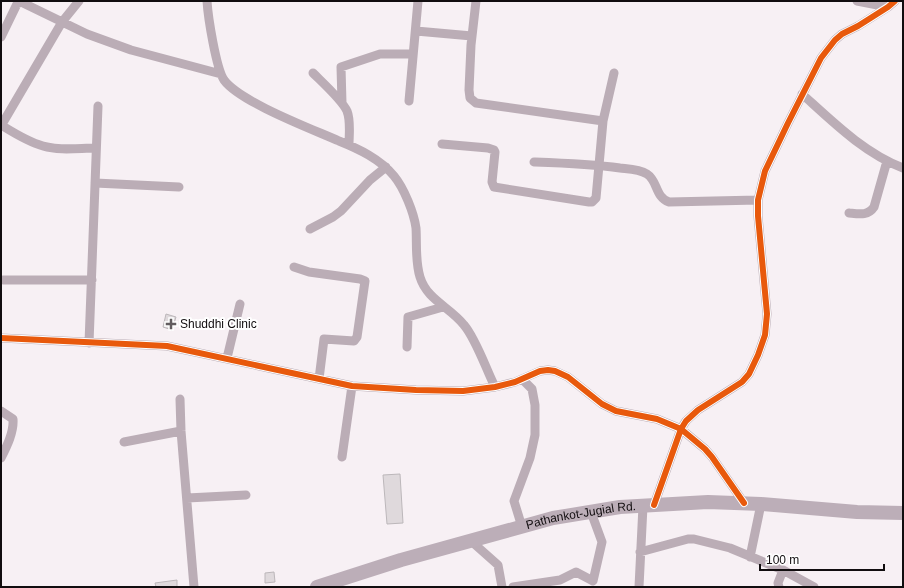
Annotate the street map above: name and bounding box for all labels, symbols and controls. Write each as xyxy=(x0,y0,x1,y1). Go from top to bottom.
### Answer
place label: Shuddhi Clinic xyxy=(180,317,257,331)
marker: Shuddhi Clinic xyxy=(165,318,177,330)
street label: Pathankot-Jugial Rd. xyxy=(524,499,636,532)
scale bar xyxy=(760,546,884,572)
text: 100 m xyxy=(766,553,799,567)

